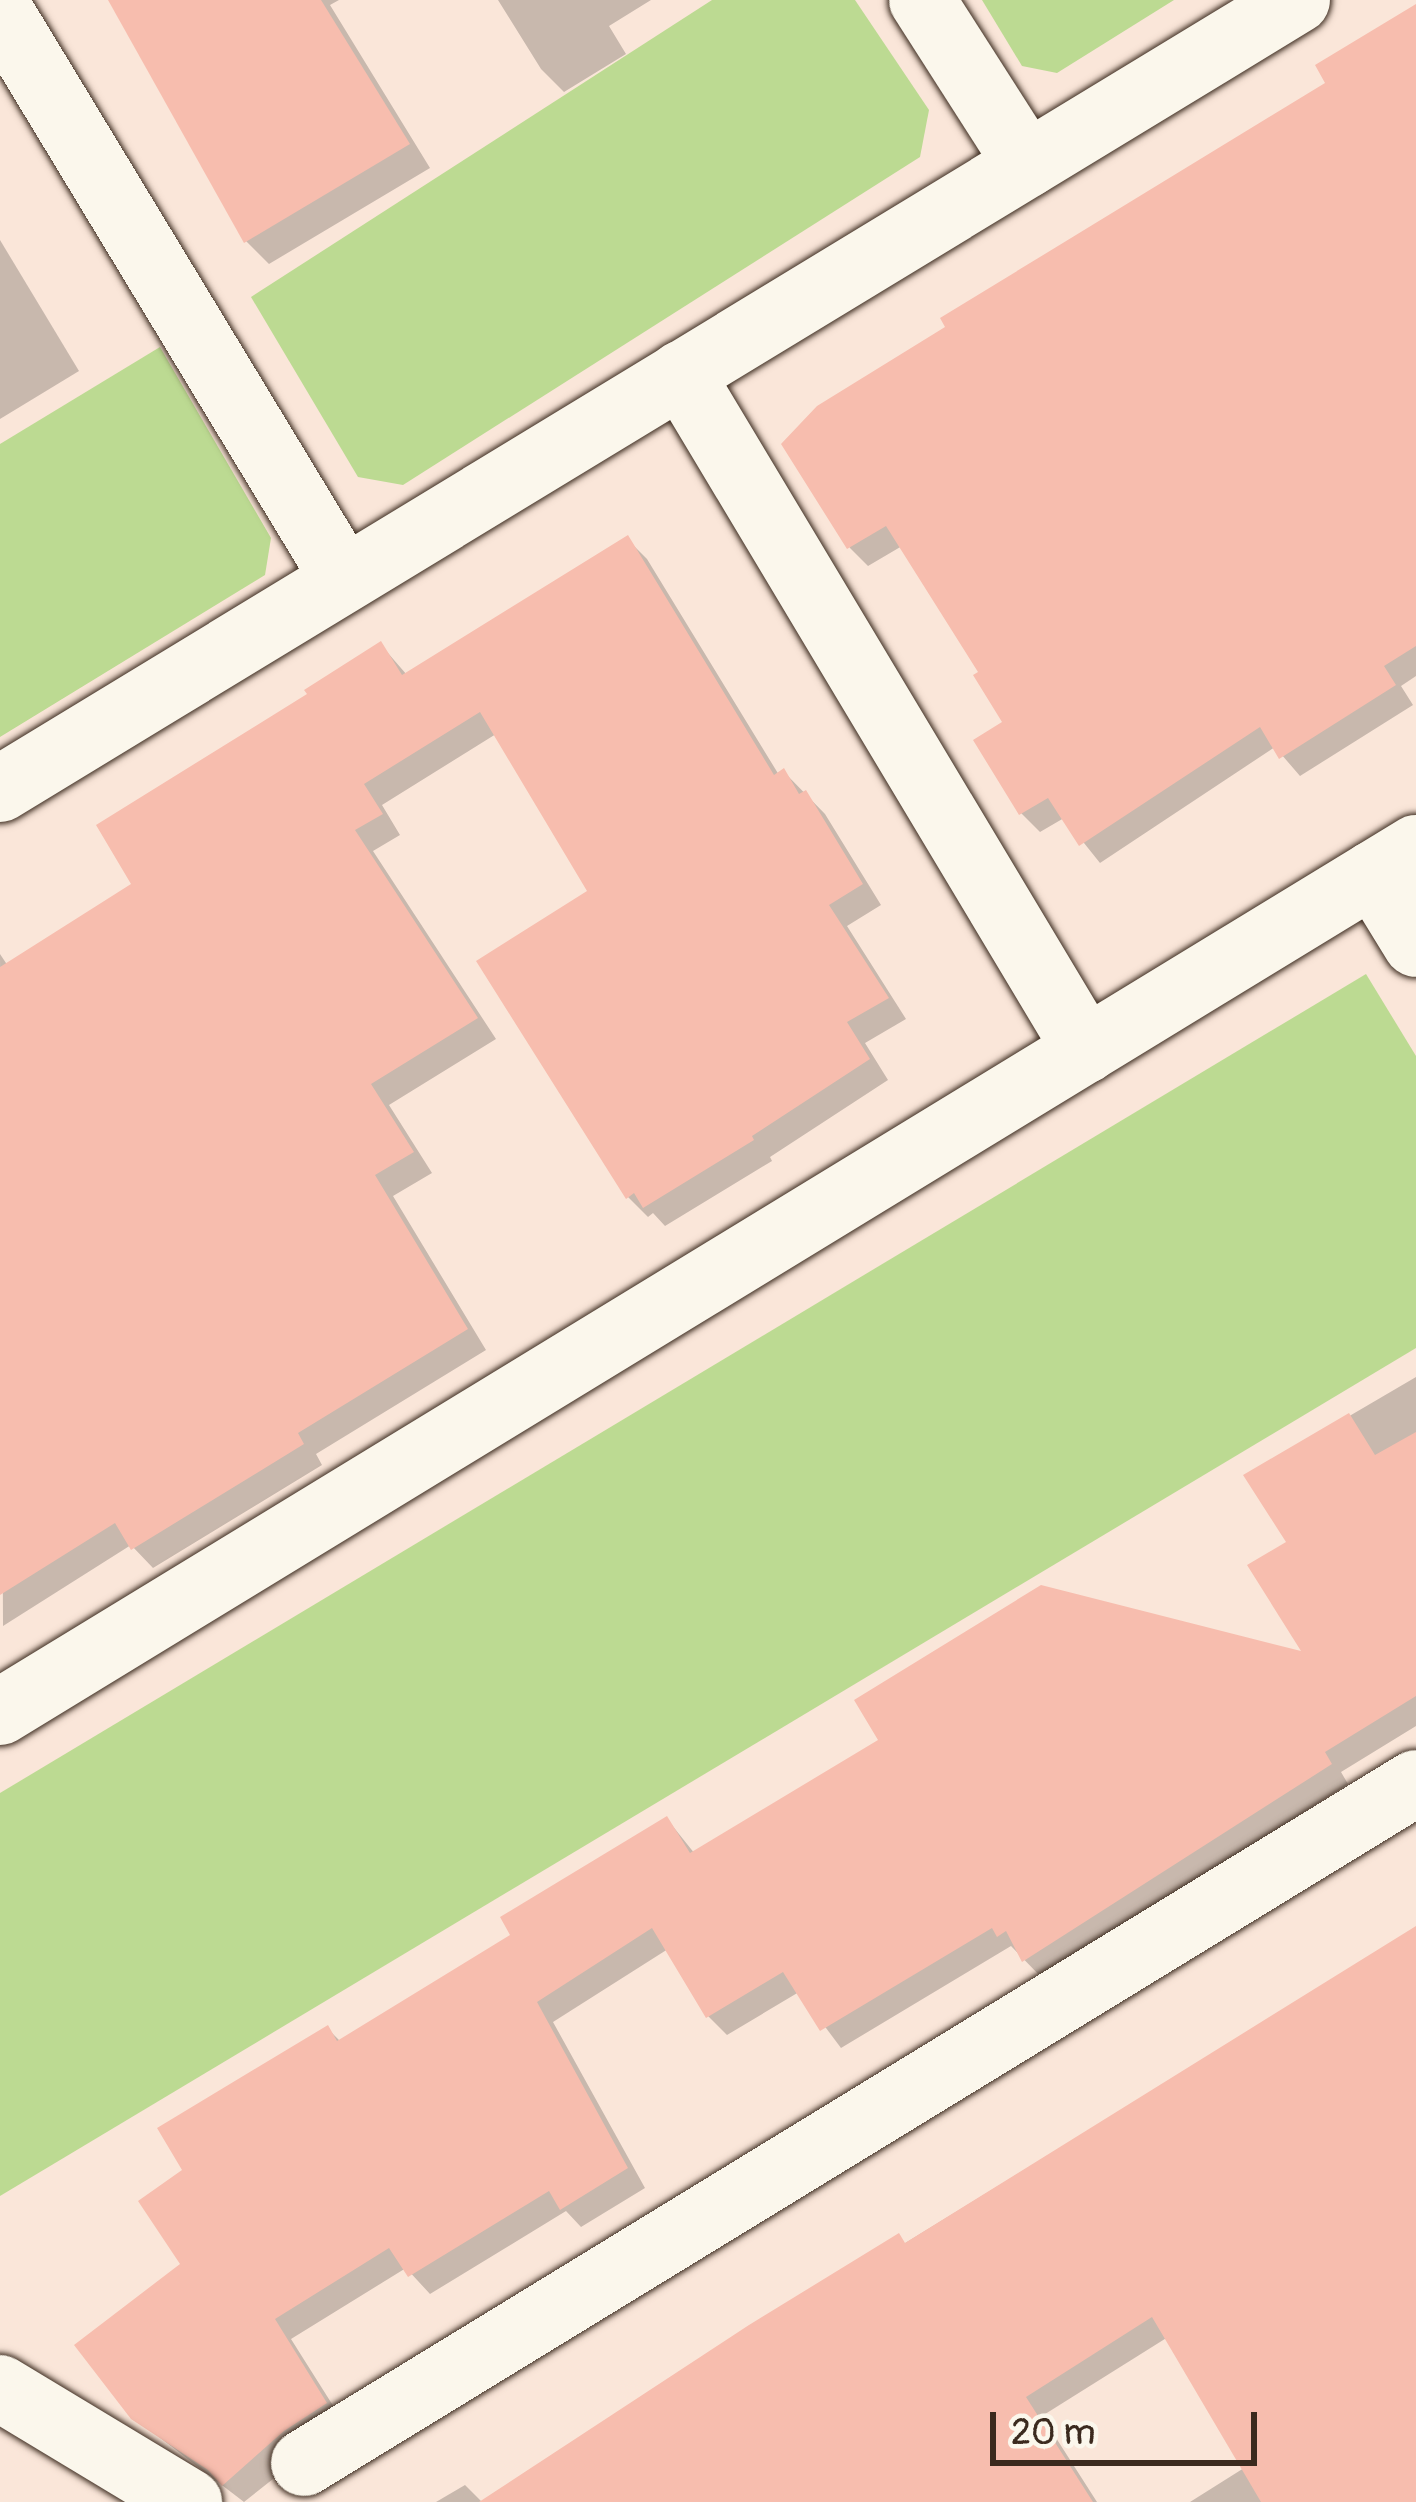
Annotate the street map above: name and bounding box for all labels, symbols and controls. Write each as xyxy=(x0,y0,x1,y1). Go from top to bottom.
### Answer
scale bar xyxy=(996,2388,1263,2462)
text: 20 m xyxy=(1011,2410,1096,2455)

